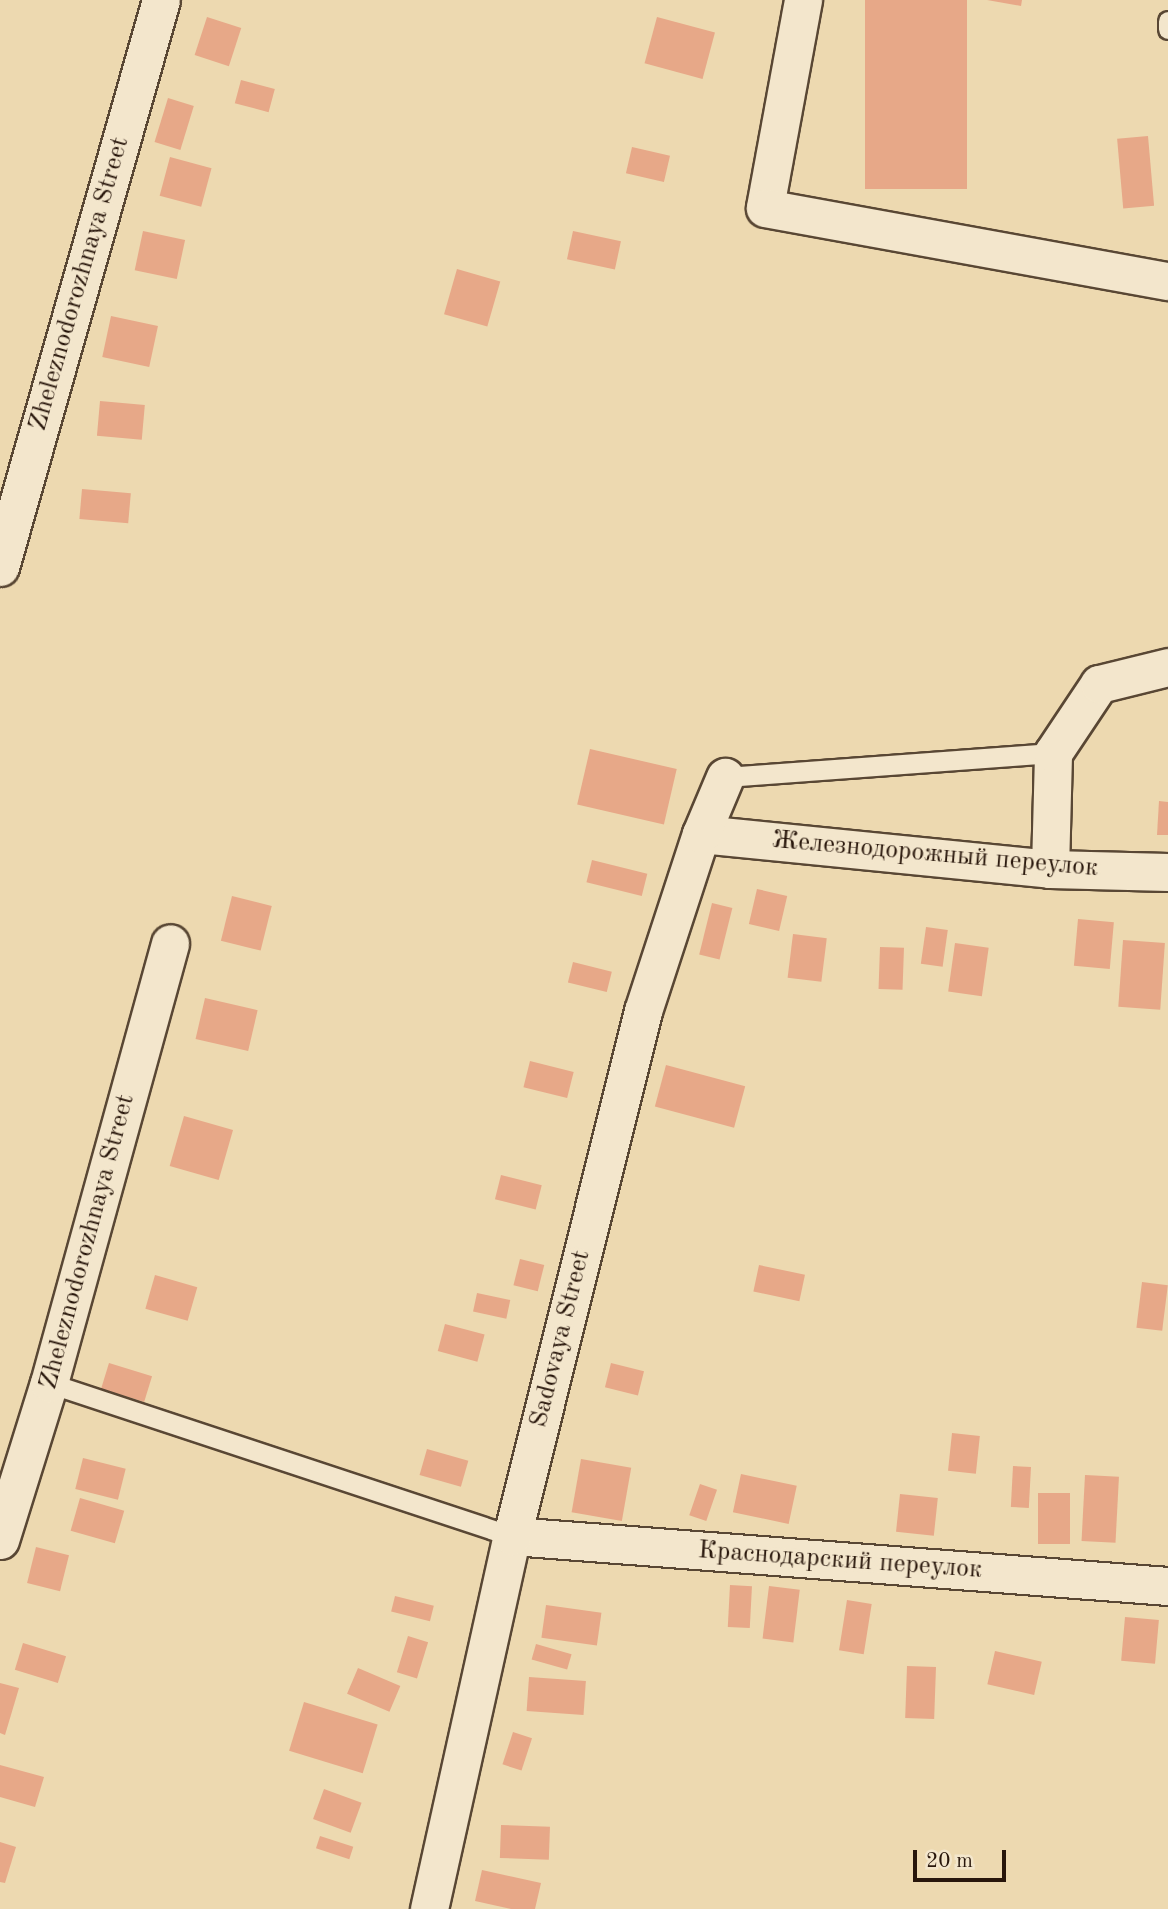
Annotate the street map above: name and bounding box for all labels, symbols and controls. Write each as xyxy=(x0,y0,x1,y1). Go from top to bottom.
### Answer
street label: Zheleznodorozhnaya Street xyxy=(23,133,137,435)
street label: Железнодорожный переулок xyxy=(771,825,1099,885)
street label: Zheleznodorozhnaya Street xyxy=(34,1091,142,1393)
street label: Sadovaya Street xyxy=(524,1247,598,1431)
street label: Краснодарский переулок xyxy=(697,1536,983,1586)
scale bar xyxy=(916,1836,1009,1880)
text: 20 m xyxy=(926,1851,973,1872)

